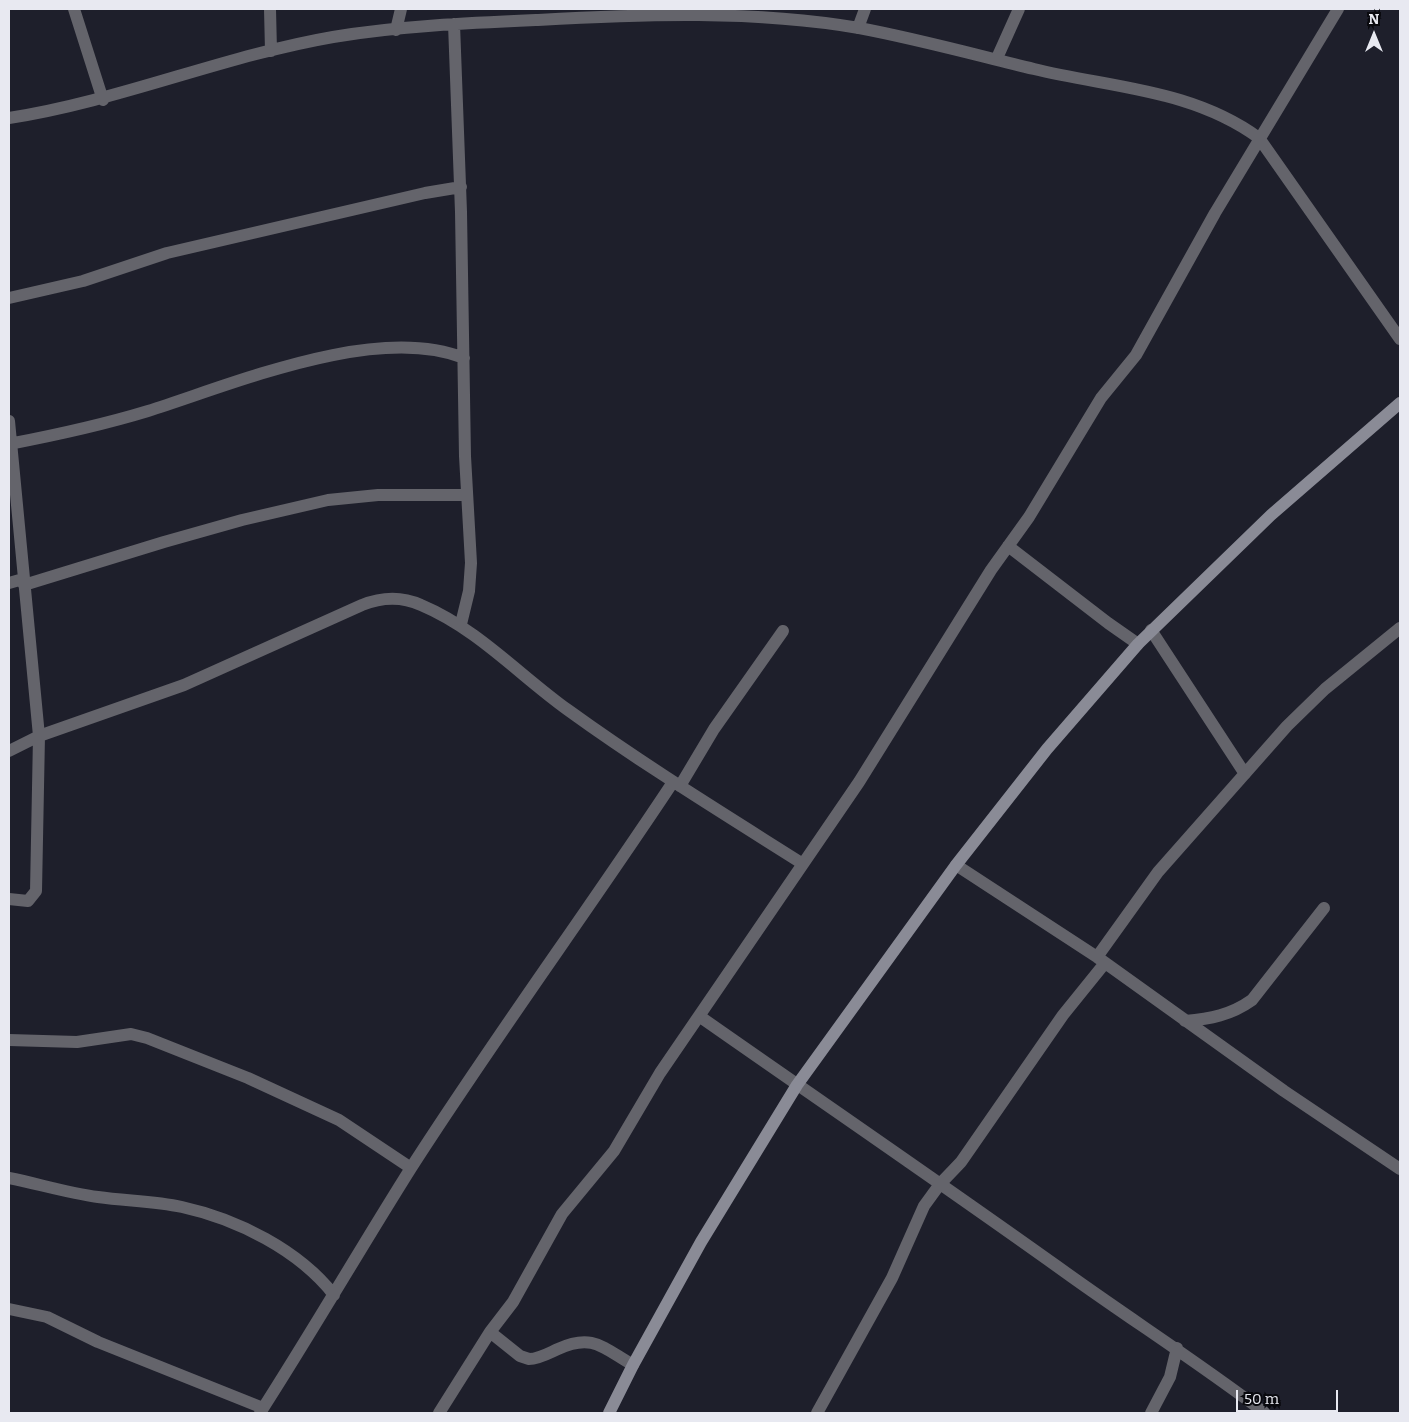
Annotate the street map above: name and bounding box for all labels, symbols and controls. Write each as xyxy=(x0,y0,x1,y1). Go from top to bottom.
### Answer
north arrow xyxy=(1349,10,1399,60)
text: N xyxy=(1369,11,1379,28)
scale bar xyxy=(1239,1380,1342,1412)
text: 50 m xyxy=(1244,1390,1279,1408)

